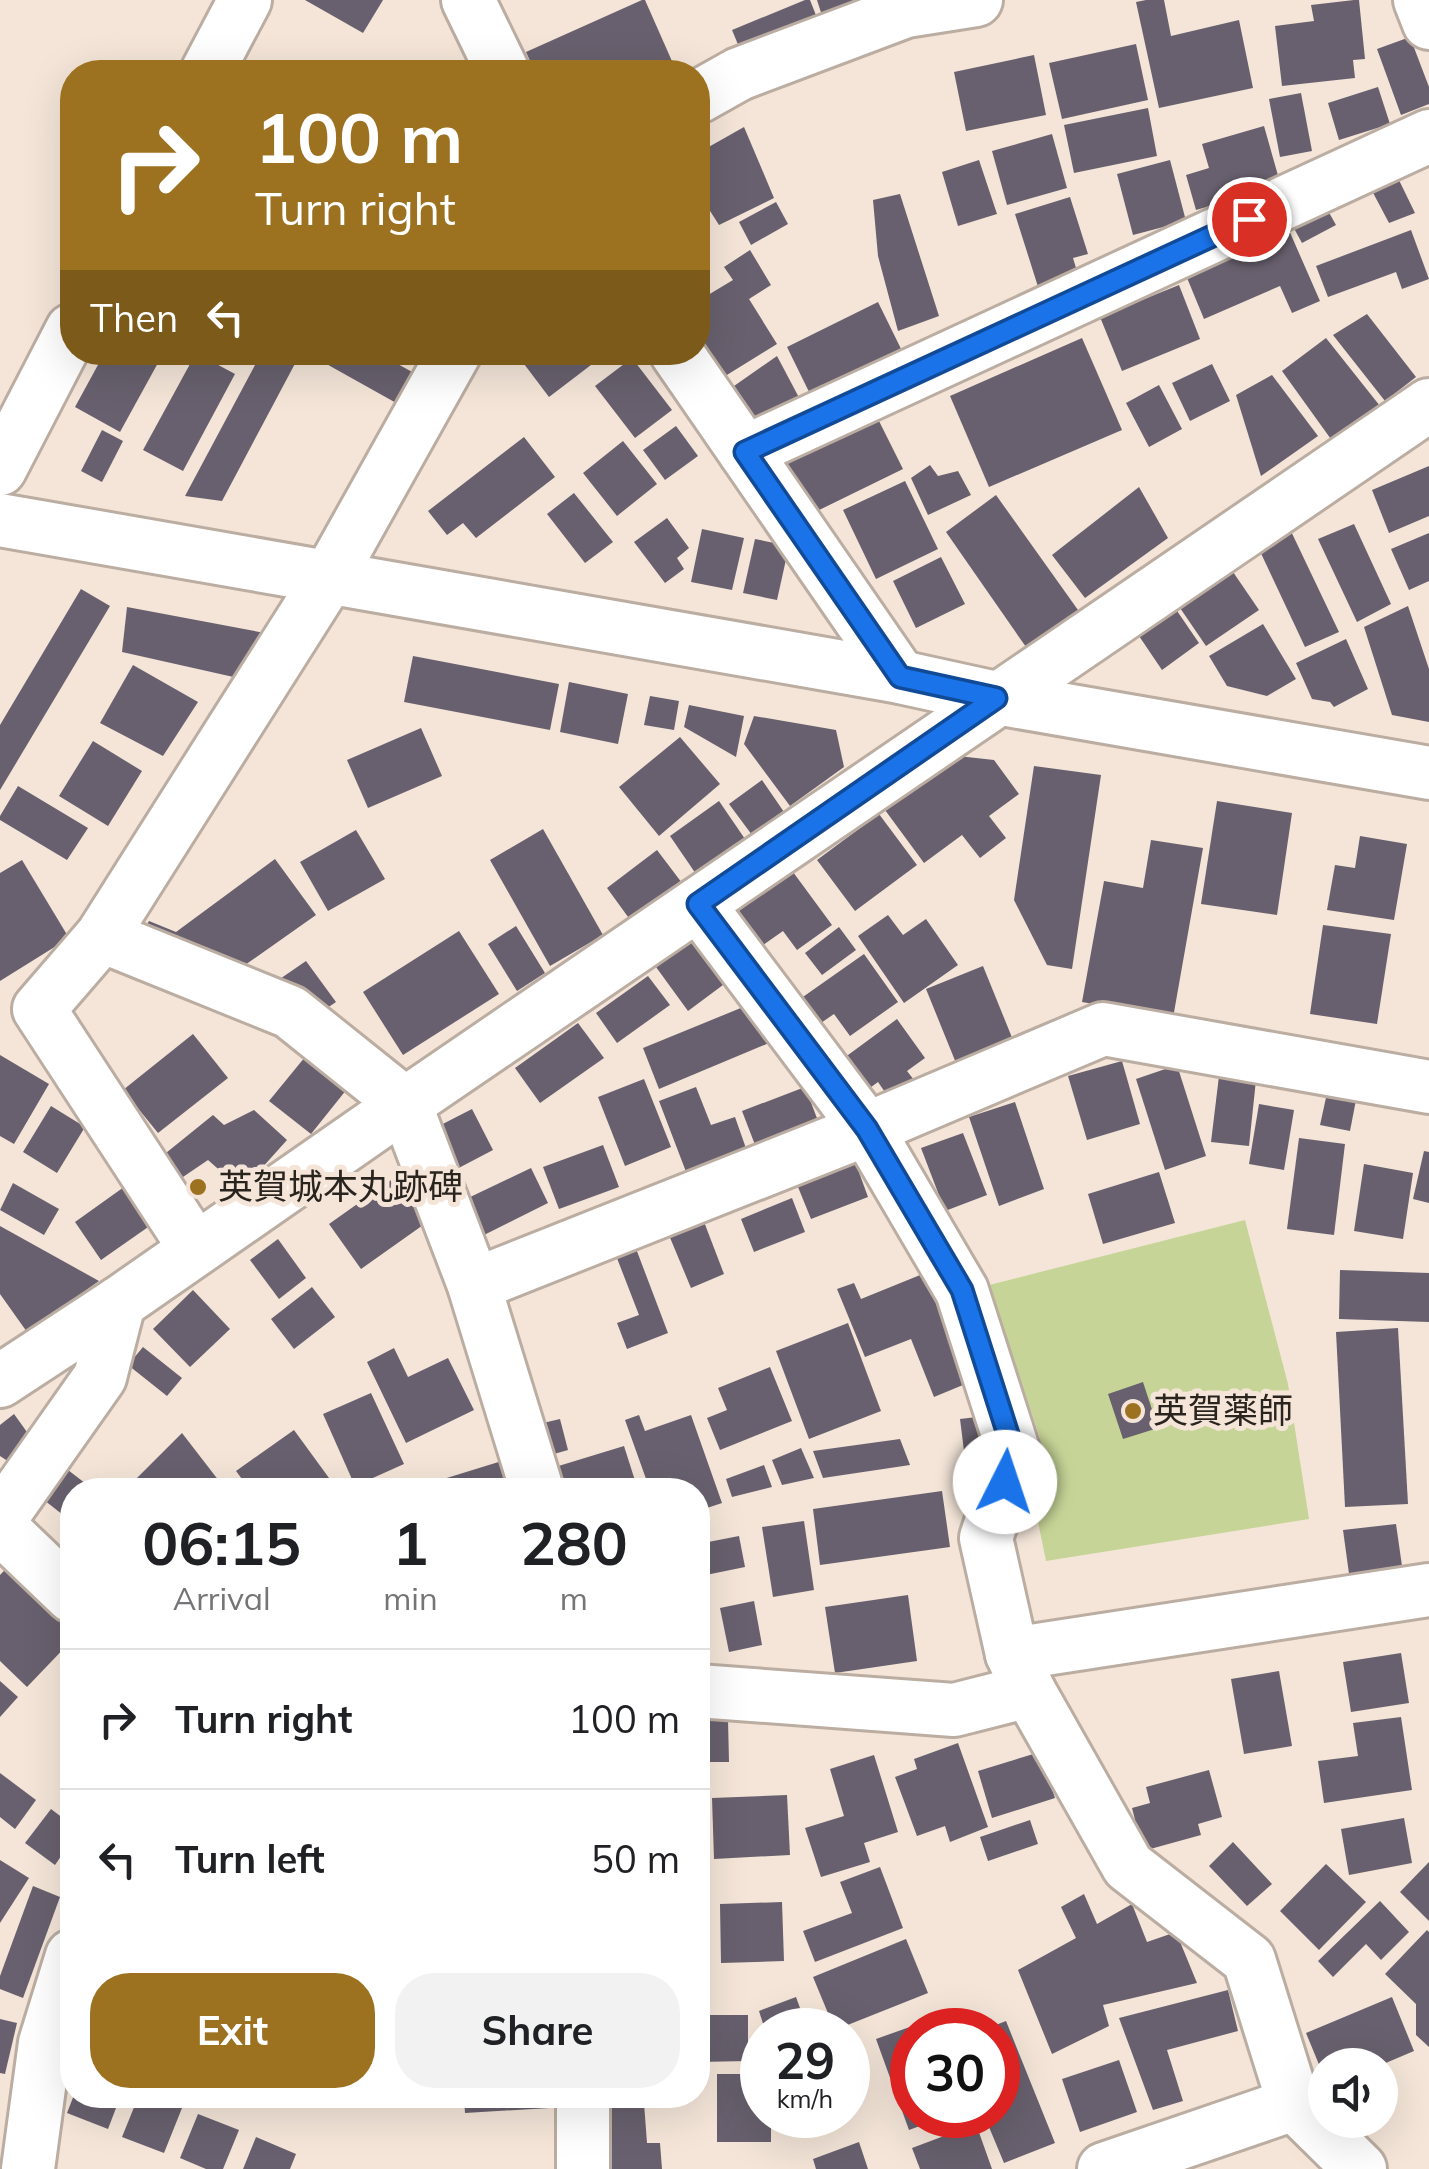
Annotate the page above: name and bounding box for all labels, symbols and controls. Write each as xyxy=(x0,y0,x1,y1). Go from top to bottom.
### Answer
text: 100 m xyxy=(255,93,463,181)
icon: right xyxy=(90,100,220,230)
pin xyxy=(1207,177,1292,262)
text: Turn right xyxy=(255,180,456,236)
icon: arrive xyxy=(1222,192,1277,247)
icon: left xyxy=(198,290,253,345)
text: Then xyxy=(90,294,178,342)
place label: 英賀城本丸跡碑 xyxy=(218,1164,463,1208)
marker: 英賀城本丸跡碑 xyxy=(187,1176,209,1198)
place label: 英賀薬師 xyxy=(1153,1388,1293,1432)
marker: 英賀薬師 xyxy=(1122,1400,1144,1422)
position arrow xyxy=(953,1430,1057,1534)
text: 06:15 xyxy=(142,1505,301,1580)
text: 1 xyxy=(392,1505,428,1580)
text: 280 xyxy=(520,1505,628,1580)
text: Arrival xyxy=(173,1578,271,1618)
text: min xyxy=(383,1578,438,1618)
text: m xyxy=(560,1578,588,1618)
icon: right xyxy=(90,1692,145,1747)
text: Turn right xyxy=(175,1695,352,1743)
text: 100 m xyxy=(568,1695,680,1743)
icon: left xyxy=(90,1832,145,1887)
text: Turn left xyxy=(175,1835,325,1883)
text: 50 m xyxy=(591,1835,680,1883)
button: Exit xyxy=(90,1973,375,2088)
button: Share xyxy=(395,1973,680,2088)
speed limit sign: 30 xyxy=(890,2008,1020,2138)
text: 29 xyxy=(775,2029,835,2092)
map controls xyxy=(1308,2048,1398,2138)
button: sound xyxy=(1308,2048,1398,2138)
text: km/h xyxy=(777,2083,833,2114)

